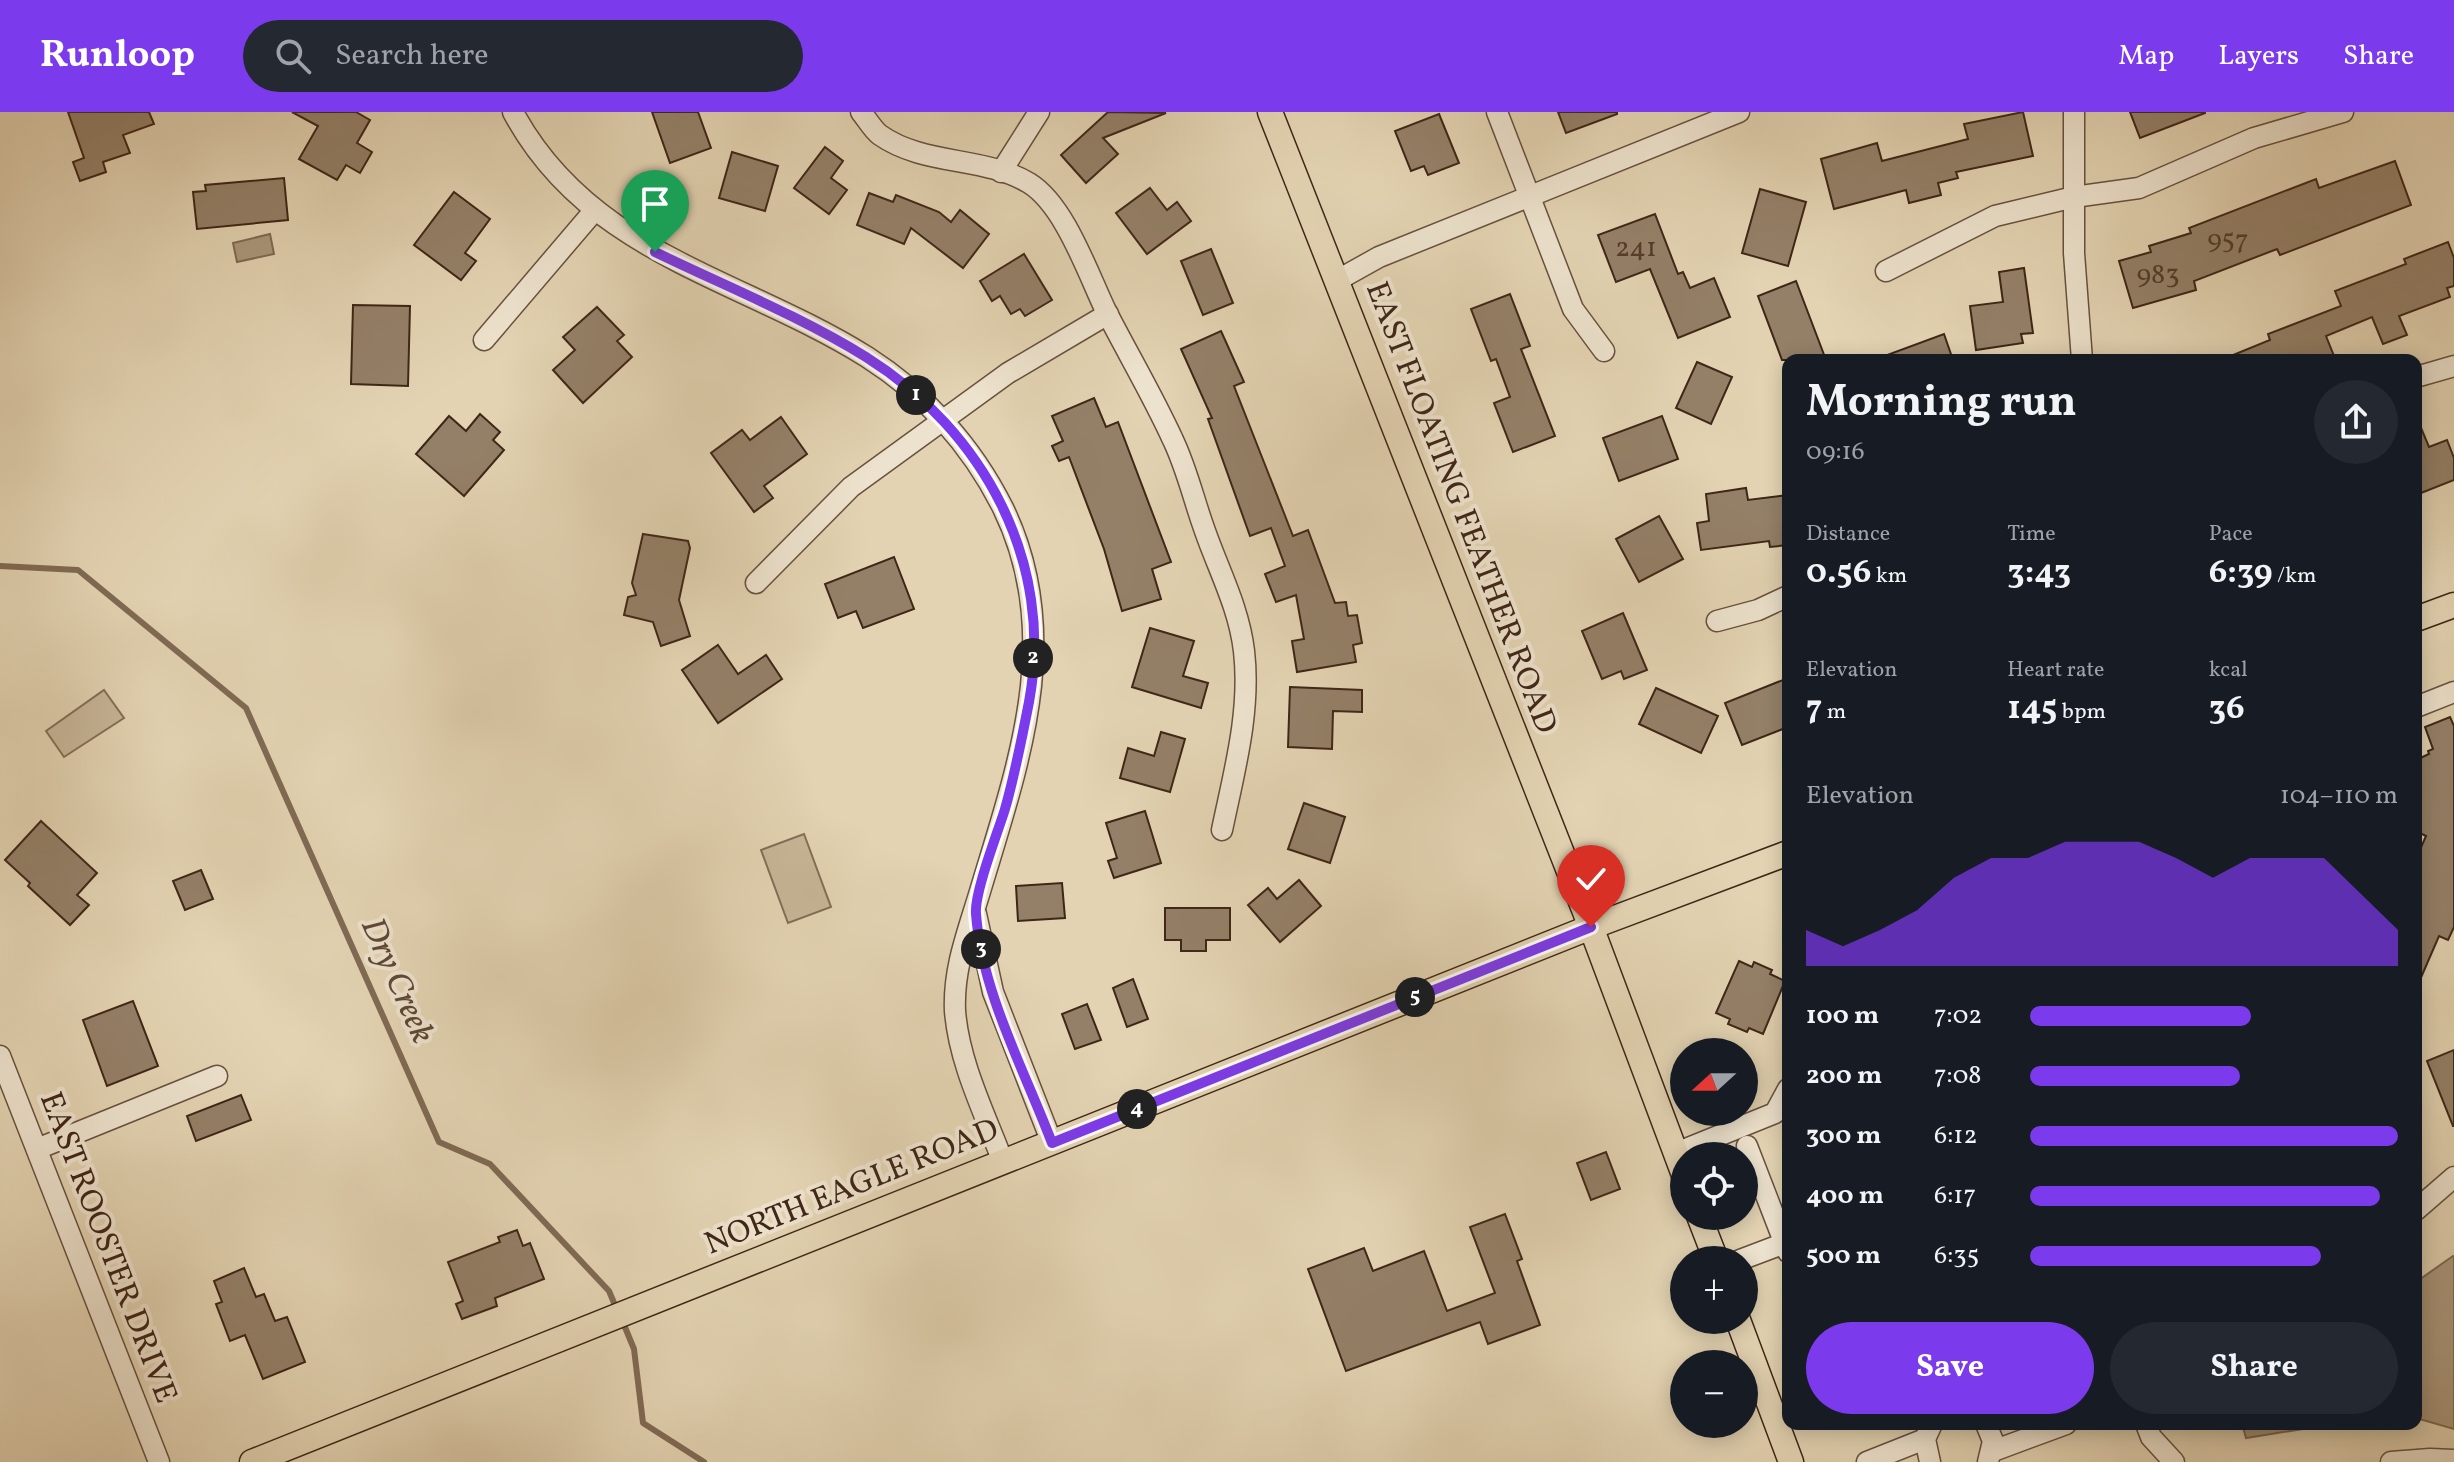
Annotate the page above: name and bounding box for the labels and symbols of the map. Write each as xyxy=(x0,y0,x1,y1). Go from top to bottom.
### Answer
pin xyxy=(621,170,689,252)
house number: 957 xyxy=(2207,221,2249,260)
house number: 241 xyxy=(1615,229,1657,268)
house number: 983 xyxy=(2136,256,2180,295)
street label: EAST FLOATING FEATHER ROAD xyxy=(1353,276,1567,740)
pin: 1 xyxy=(896,375,936,415)
pin: 2 xyxy=(1013,638,1053,678)
pin xyxy=(1557,845,1625,927)
water label: Dry Creek xyxy=(347,911,445,1051)
pin: 3 xyxy=(961,929,1001,969)
pin: 5 xyxy=(1395,977,1435,1017)
north arrow xyxy=(1670,1038,1758,1126)
street label: EAST ROOSTER DRIVE xyxy=(27,1086,187,1410)
pin: 4 xyxy=(1117,1089,1157,1129)
street label: NORTH EAGLE ROAD xyxy=(698,1109,1006,1267)

